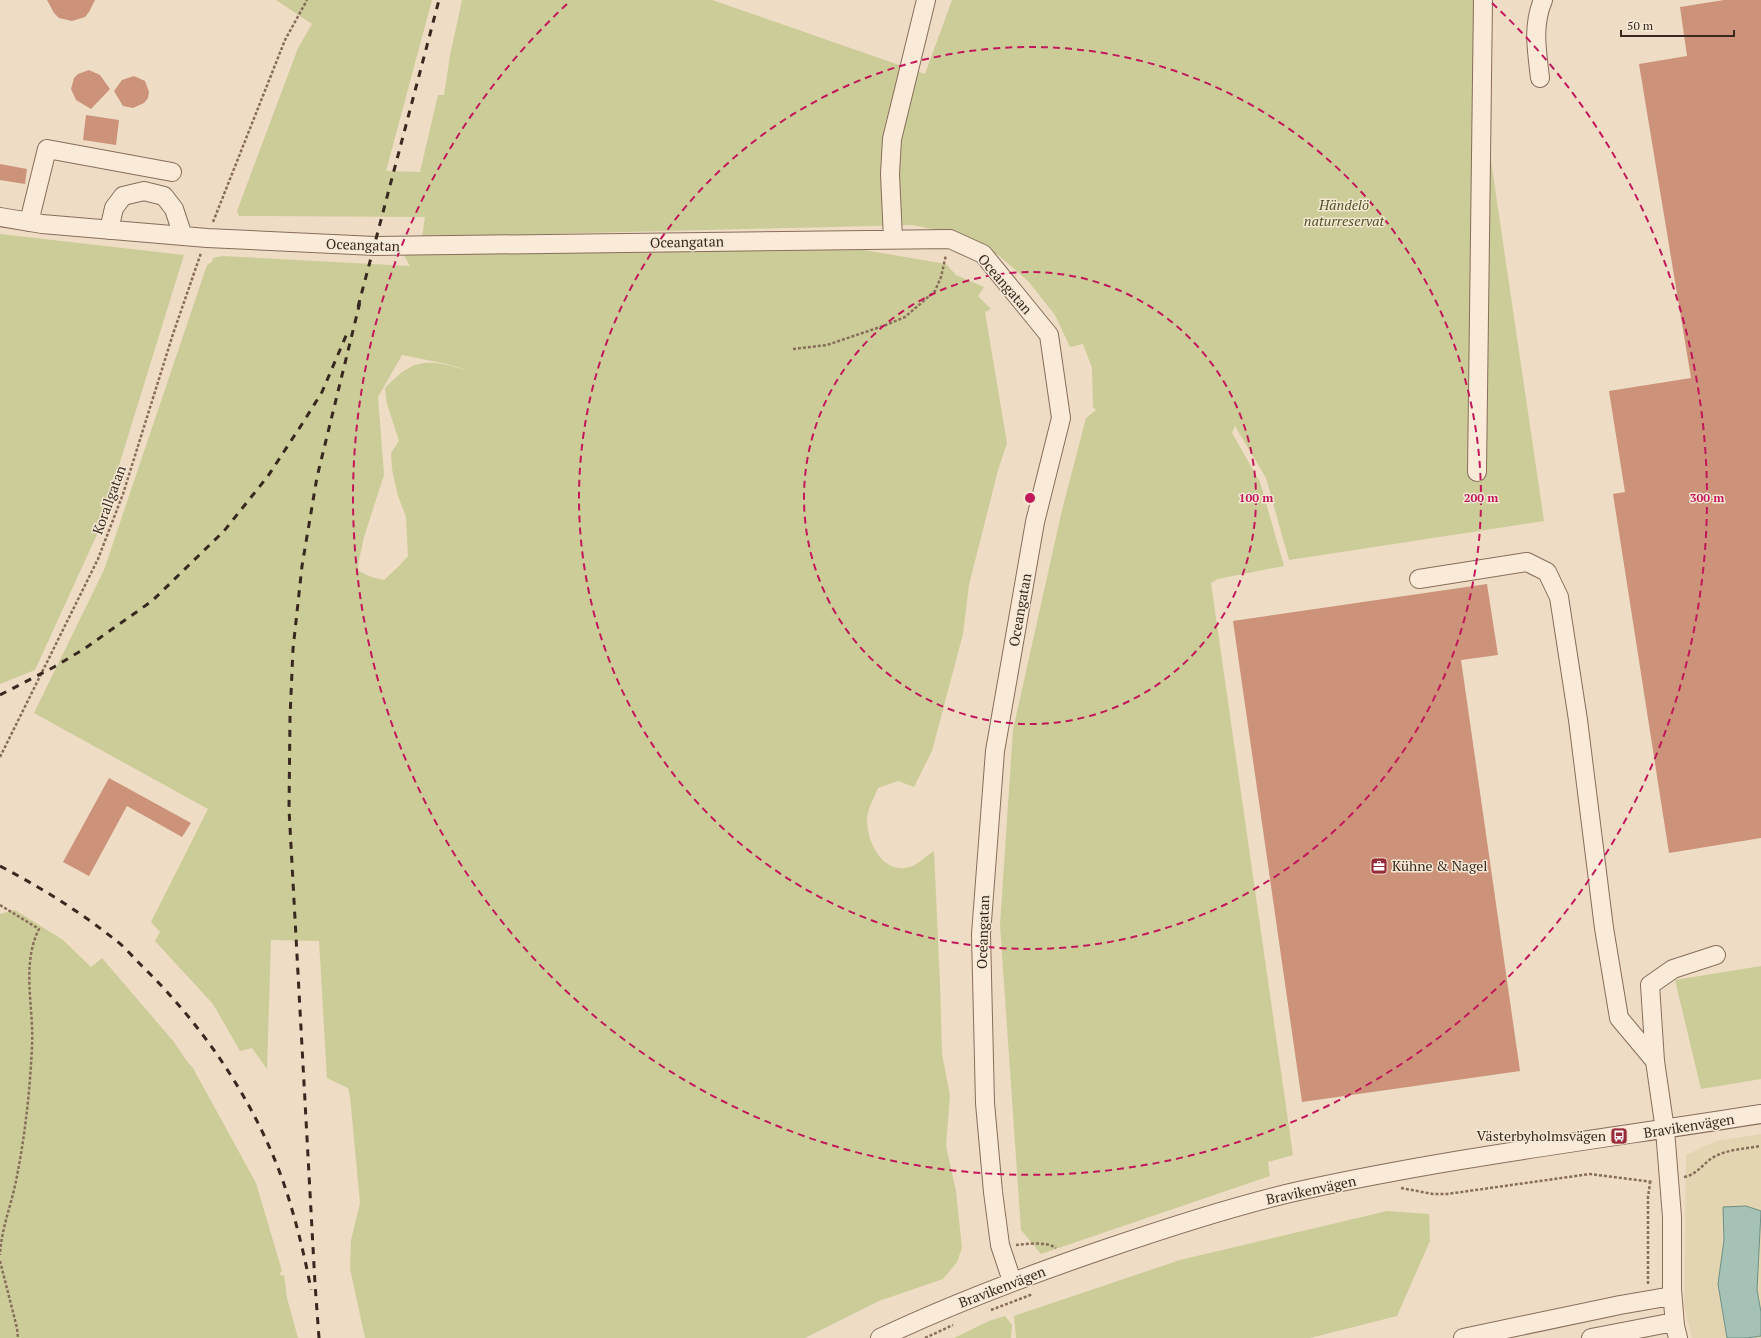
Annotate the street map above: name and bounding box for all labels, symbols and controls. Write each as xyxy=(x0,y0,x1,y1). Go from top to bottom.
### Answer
scale bar xyxy=(1621,12,1734,38)
text: 50 m xyxy=(1627,18,1654,33)
park label: Händelö naturreservat xyxy=(1304,195,1385,230)
street label: Oceangatan xyxy=(650,231,725,252)
street label: Oceangatan xyxy=(326,234,401,255)
street label: Oceangatan xyxy=(974,249,1037,318)
street label: Korallgatan xyxy=(87,462,130,537)
text: 100 m xyxy=(1239,490,1273,505)
text: 200 m xyxy=(1464,490,1498,505)
text: 300 m xyxy=(1690,490,1724,505)
centre of rings xyxy=(1023,491,1037,505)
street label: Oceangatan xyxy=(1004,571,1035,648)
office icon: Kühne & Nagel xyxy=(1369,856,1389,876)
place label: Kühne & Nagel xyxy=(1392,856,1488,875)
street label: Oceangatan xyxy=(972,894,993,969)
street label: Bravikenvägen xyxy=(1642,1109,1736,1142)
place label: Västerbyholmsvägen xyxy=(1477,1126,1607,1145)
bus stop icon: Västerbyholmsvägen xyxy=(1609,1126,1629,1146)
street label: Bravikenvägen xyxy=(1264,1171,1358,1208)
street label: Bravikenvägen xyxy=(956,1261,1049,1312)

